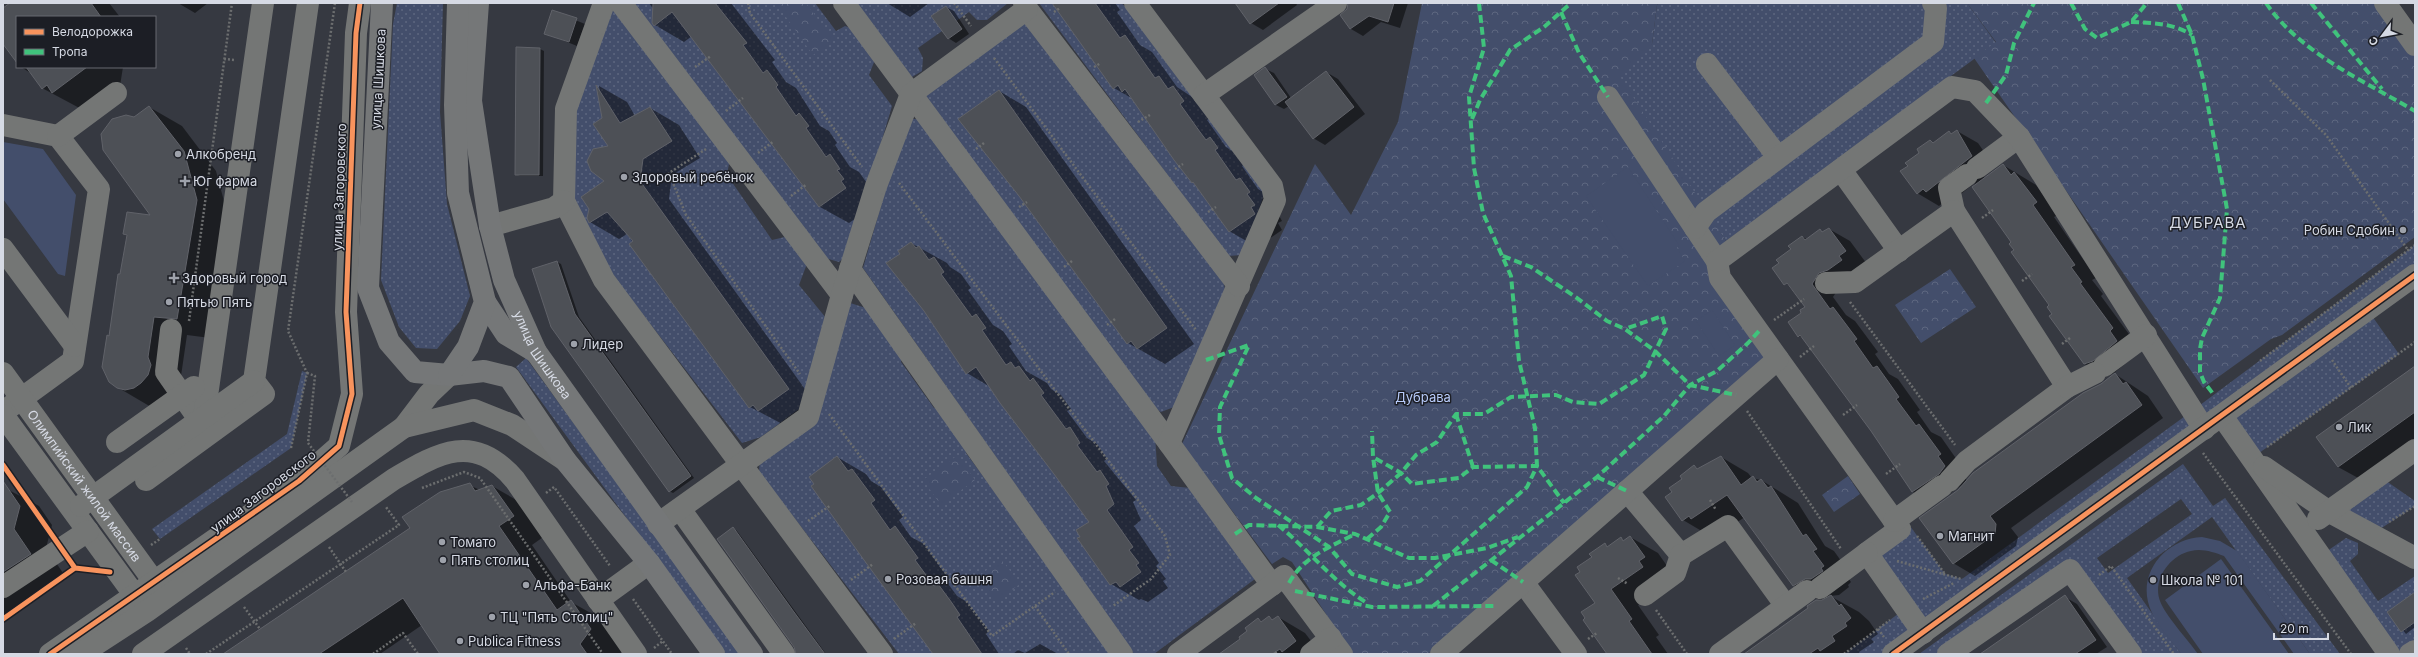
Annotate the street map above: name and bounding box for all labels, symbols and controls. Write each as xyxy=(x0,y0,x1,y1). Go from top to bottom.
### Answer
legend xyxy=(16,16,156,68)
north arrow xyxy=(2362,16,2402,56)
text: Велодорожка xyxy=(52,24,133,39)
street label: улица Шишкова xyxy=(367,28,389,130)
text: С xyxy=(2365,34,2382,48)
text: Тропа xyxy=(52,44,87,59)
street label: улица Загоровского xyxy=(329,123,349,251)
place label: Алкобренд xyxy=(186,146,256,162)
marker: Алкобренд xyxy=(173,149,183,159)
place label: Здоровый ребёнок xyxy=(632,169,753,185)
marker: Здоровый ребёнок xyxy=(619,172,629,182)
place label: Юг фарма xyxy=(193,173,257,189)
marker: Юг фарма xyxy=(180,176,190,186)
district label: ДУБРАВА xyxy=(2169,213,2247,232)
place label: Робин Сдобин xyxy=(2304,222,2395,238)
marker: Робин Сдобин xyxy=(2398,225,2408,235)
place label: Здоровый город xyxy=(182,270,287,286)
marker: Здоровый город xyxy=(169,273,179,283)
place label: Пятью Пять xyxy=(177,294,252,310)
marker: Пятью Пять xyxy=(164,297,174,307)
street label: улица Шишкова xyxy=(511,308,575,402)
place label: Лидер xyxy=(582,336,623,352)
marker: Лидер xyxy=(569,339,579,349)
park label: Дубрава xyxy=(1395,389,1451,405)
street label: Олимпийский жилой массив xyxy=(24,406,145,565)
place label: Лик xyxy=(2347,419,2371,435)
marker: Лик xyxy=(2334,422,2344,432)
street label: улица Загоровского xyxy=(207,446,319,536)
place label: Магнит xyxy=(1948,528,1994,544)
marker: Магнит xyxy=(1935,531,1945,541)
place label: Томато xyxy=(450,534,496,550)
marker: Томато xyxy=(437,537,447,547)
place label: Пять столиц xyxy=(451,552,529,568)
marker: Пять столиц xyxy=(438,555,448,565)
place label: Розовая башня xyxy=(896,571,992,587)
place label: Школа № 101 xyxy=(2161,572,2243,588)
marker: Розовая башня xyxy=(883,574,893,584)
marker: Школа № 101 xyxy=(2148,575,2158,585)
place label: Альфа-Банк xyxy=(534,577,611,593)
marker: Альфа-Банк xyxy=(521,580,531,590)
place label: ТЦ "Пять Столиц" xyxy=(500,609,614,625)
marker: ТЦ "Пять Столиц" xyxy=(487,612,497,622)
scale bar xyxy=(2274,615,2328,641)
text: 20 m xyxy=(2280,621,2309,636)
place label: Publica Fitness xyxy=(468,633,561,649)
marker: Publica Fitness xyxy=(455,636,465,646)

